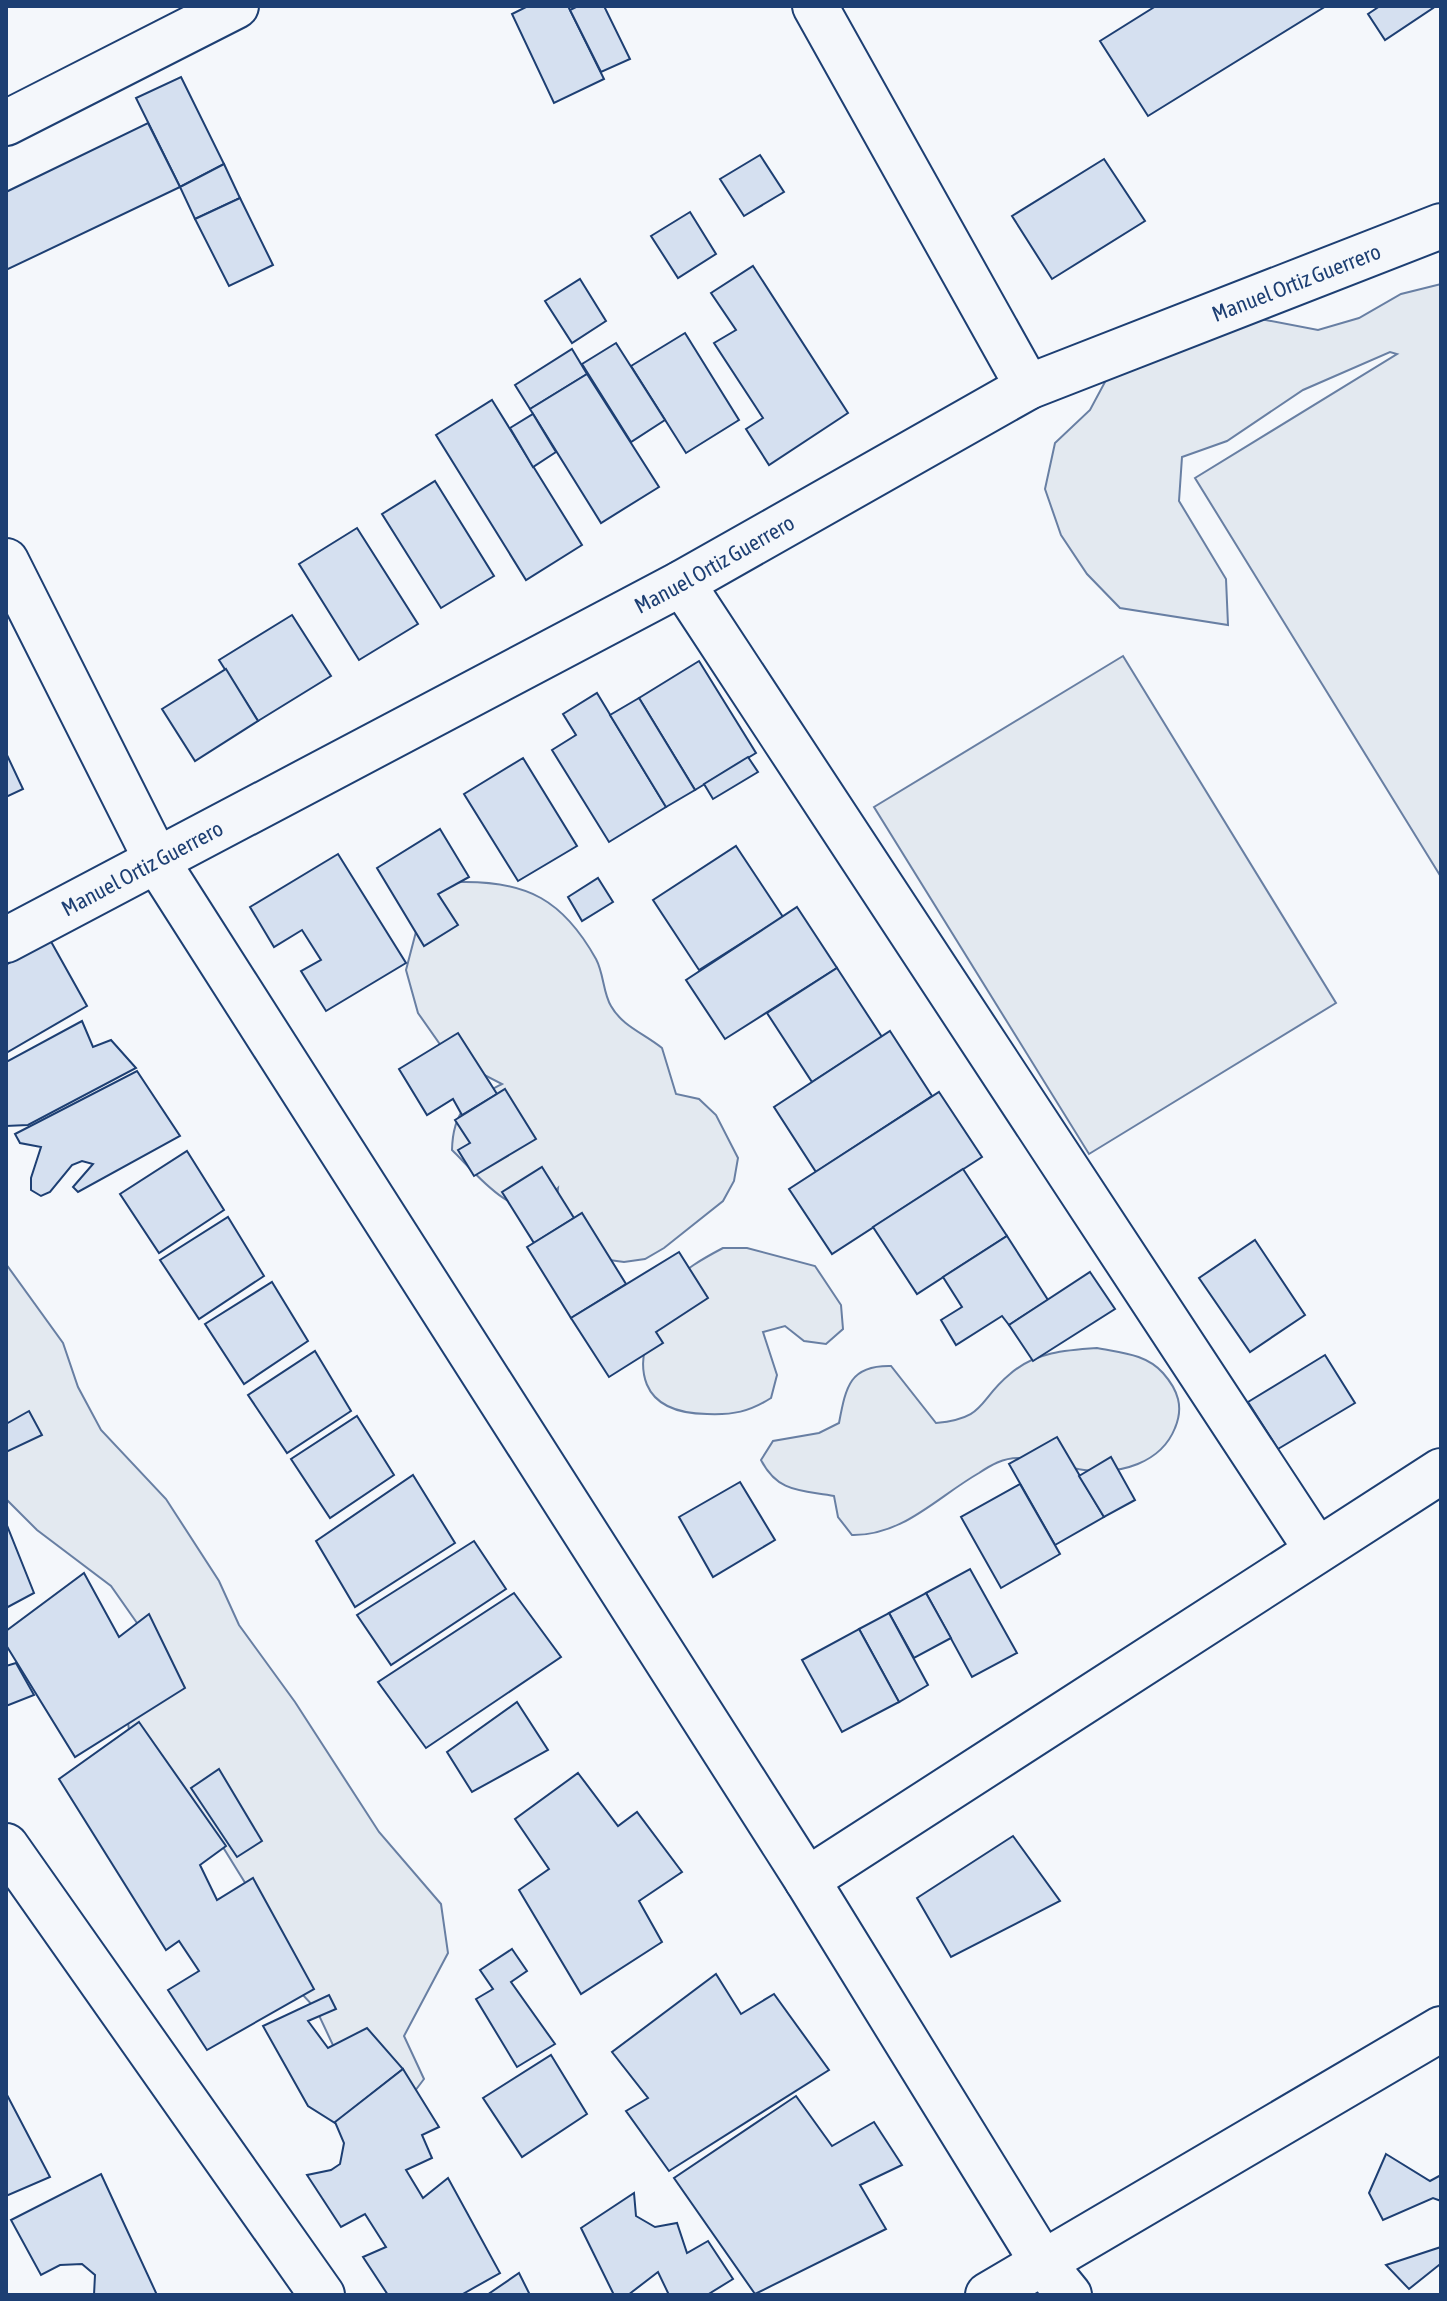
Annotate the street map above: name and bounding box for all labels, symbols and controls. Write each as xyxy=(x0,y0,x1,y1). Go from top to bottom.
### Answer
street label: Manuel Ortiz Guerrero xyxy=(1208,238,1384,327)
street label: Manuel Ortiz Guerrero xyxy=(630,509,799,619)
street label: Manuel Ortiz Guerrero xyxy=(57,815,227,921)

